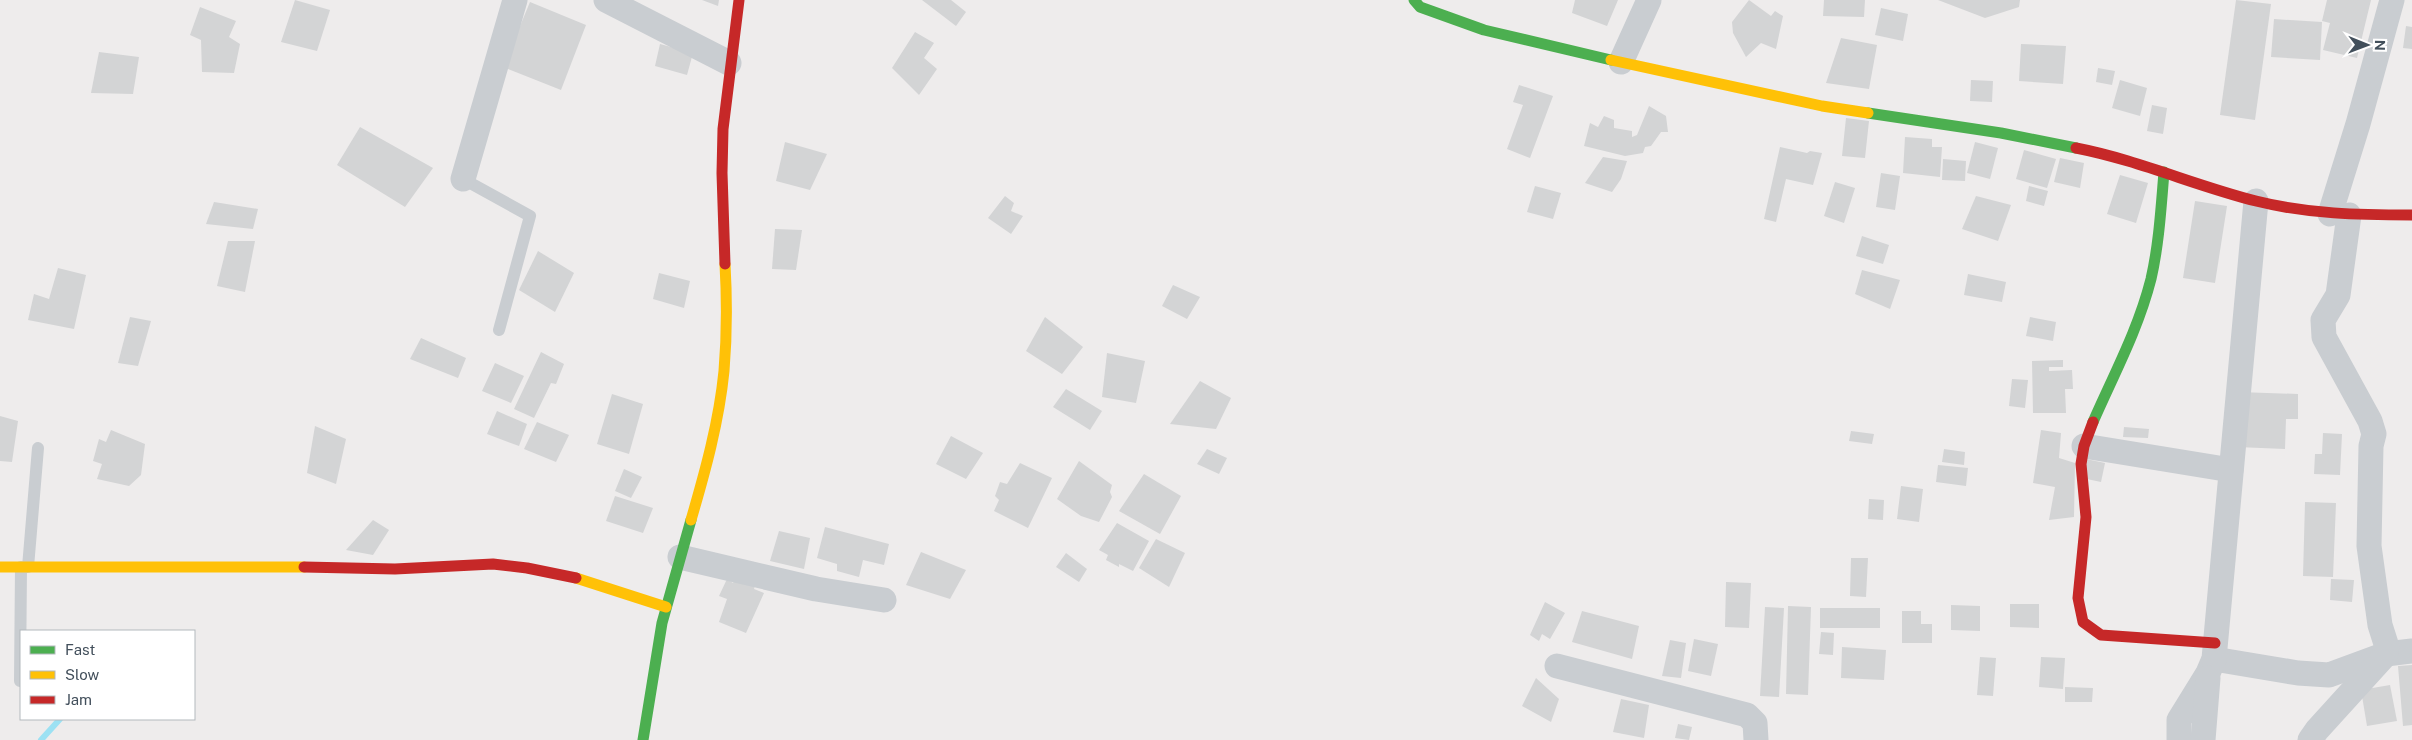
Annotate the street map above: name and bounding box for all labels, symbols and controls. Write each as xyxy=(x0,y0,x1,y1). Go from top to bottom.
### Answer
north arrow xyxy=(2342,20,2392,70)
text: N xyxy=(2372,40,2388,51)
legend xyxy=(20,630,195,720)
text: Fast xyxy=(65,641,95,658)
text: Slow xyxy=(65,666,100,683)
text: Jam xyxy=(65,691,92,708)

